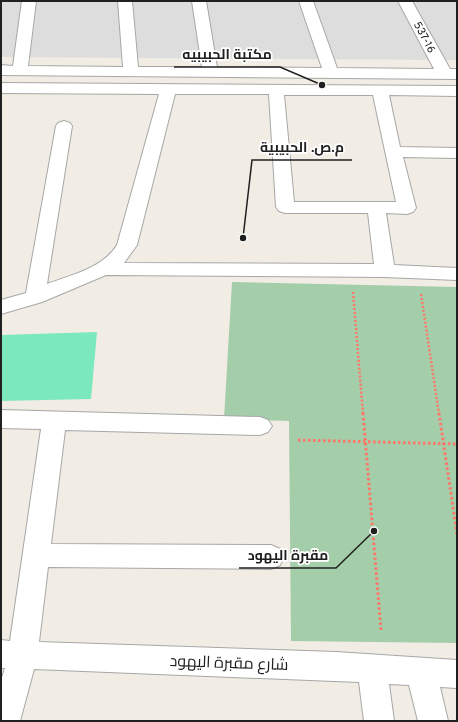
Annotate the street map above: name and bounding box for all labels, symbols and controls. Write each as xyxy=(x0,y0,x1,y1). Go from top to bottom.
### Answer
street label: 537-16 xyxy=(410,19,438,56)
callout: مكتبة الحبيبيه xyxy=(174,41,280,67)
text: مكتبة الحبيبيه xyxy=(182,47,272,64)
callout: م.ص. الحبيبية xyxy=(252,134,352,160)
text: م.ص. الحبيبية xyxy=(260,140,344,157)
callout: مقبرة اليهود xyxy=(239,542,336,568)
text: مقبرة اليهود xyxy=(248,548,328,565)
street label: شارع مقبرة اليهود xyxy=(169,652,289,676)

